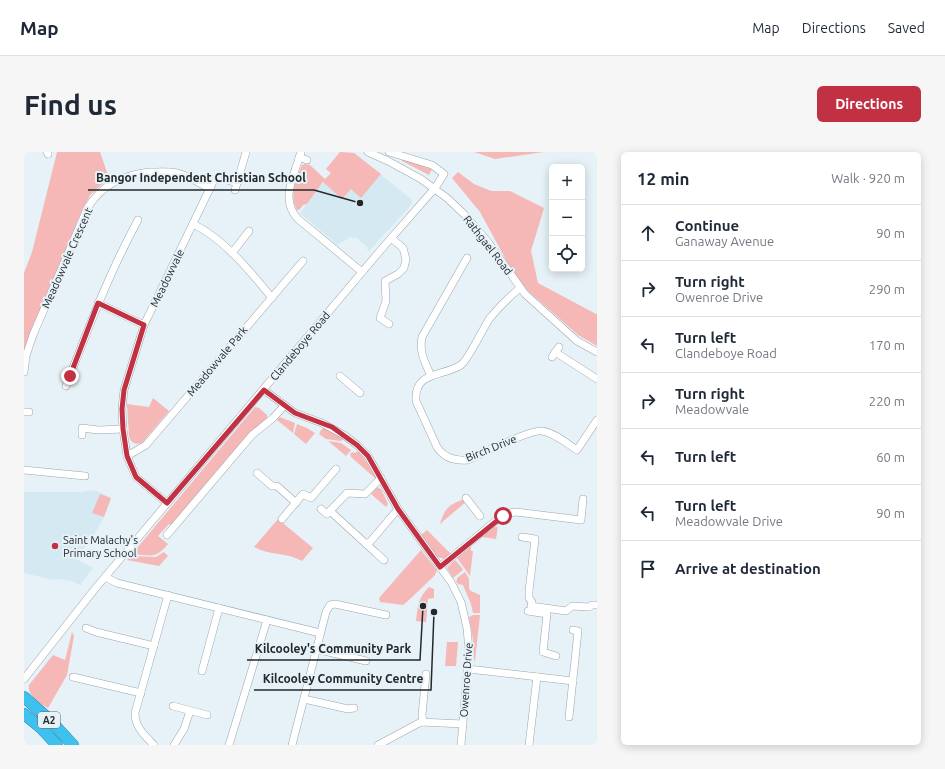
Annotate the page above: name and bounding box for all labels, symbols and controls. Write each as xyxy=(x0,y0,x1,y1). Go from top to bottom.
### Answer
text: Map xyxy=(20,17,59,39)
text: Map xyxy=(752,20,780,36)
text: Directions xyxy=(802,20,866,36)
text: Saved xyxy=(888,20,925,36)
button: Directions xyxy=(817,86,921,122)
text: Find us xyxy=(24,89,117,120)
map controls xyxy=(549,164,585,272)
button: + xyxy=(549,164,585,200)
callout: Bangor Independent Christian School xyxy=(88,166,314,190)
text: 12 min xyxy=(637,169,690,188)
text: Bangor Independent Christian School xyxy=(96,171,306,184)
text: Walk · 920 m xyxy=(831,171,905,185)
button: − xyxy=(549,200,585,236)
street label: Meadowvale Crescent xyxy=(39,205,95,310)
street label: Rathgael Road xyxy=(461,213,515,277)
text: Continue xyxy=(675,217,739,234)
icon: ahead xyxy=(637,222,659,244)
text: 90 m xyxy=(876,226,905,240)
text: Ganaway Avenue xyxy=(675,234,774,248)
button: locate xyxy=(549,236,585,272)
street label: Meadowvale xyxy=(148,247,186,309)
text: Turn right xyxy=(675,273,745,290)
icon: right xyxy=(637,278,659,300)
text: 290 m xyxy=(869,282,905,296)
text: Owenroe Drive xyxy=(675,290,763,304)
street label: Clandeboye Road xyxy=(268,309,332,383)
street label: Meadowvale Park xyxy=(184,323,250,398)
text: Turn left xyxy=(675,329,736,346)
icon: left xyxy=(637,334,659,356)
text: 170 m xyxy=(869,338,905,352)
text: Clandeboye Road xyxy=(675,346,777,360)
route end xyxy=(61,367,79,385)
text: Turn right xyxy=(675,385,745,402)
icon: right xyxy=(637,390,659,412)
text: 220 m xyxy=(869,394,905,408)
text: Meadowvale xyxy=(675,402,749,416)
street label: Birch Drive xyxy=(464,432,518,464)
icon: left xyxy=(637,446,659,468)
text: Turn left xyxy=(675,448,736,465)
text: 60 m xyxy=(876,450,905,464)
text: Turn left xyxy=(675,497,736,514)
icon: left xyxy=(637,502,659,524)
text: 90 m xyxy=(876,506,905,520)
route start xyxy=(494,507,512,525)
text: Meadowvale Drive xyxy=(675,514,783,528)
place label: Saint Malachy's Primary School xyxy=(63,534,138,559)
marker: Saint Malachy's Primary School xyxy=(50,541,60,551)
icon: arrive xyxy=(637,558,659,580)
text: Arrive at destination xyxy=(675,560,821,577)
callout: Kilcooley's Community Park xyxy=(247,636,420,660)
text: Kilcooley's Community Park xyxy=(255,642,412,655)
street label: Owenroe Drive xyxy=(457,642,475,718)
callout: Kilcooley Community Centre xyxy=(254,666,431,690)
text: Kilcooley Community Centre xyxy=(263,672,423,685)
road number: A2 xyxy=(38,712,60,728)

